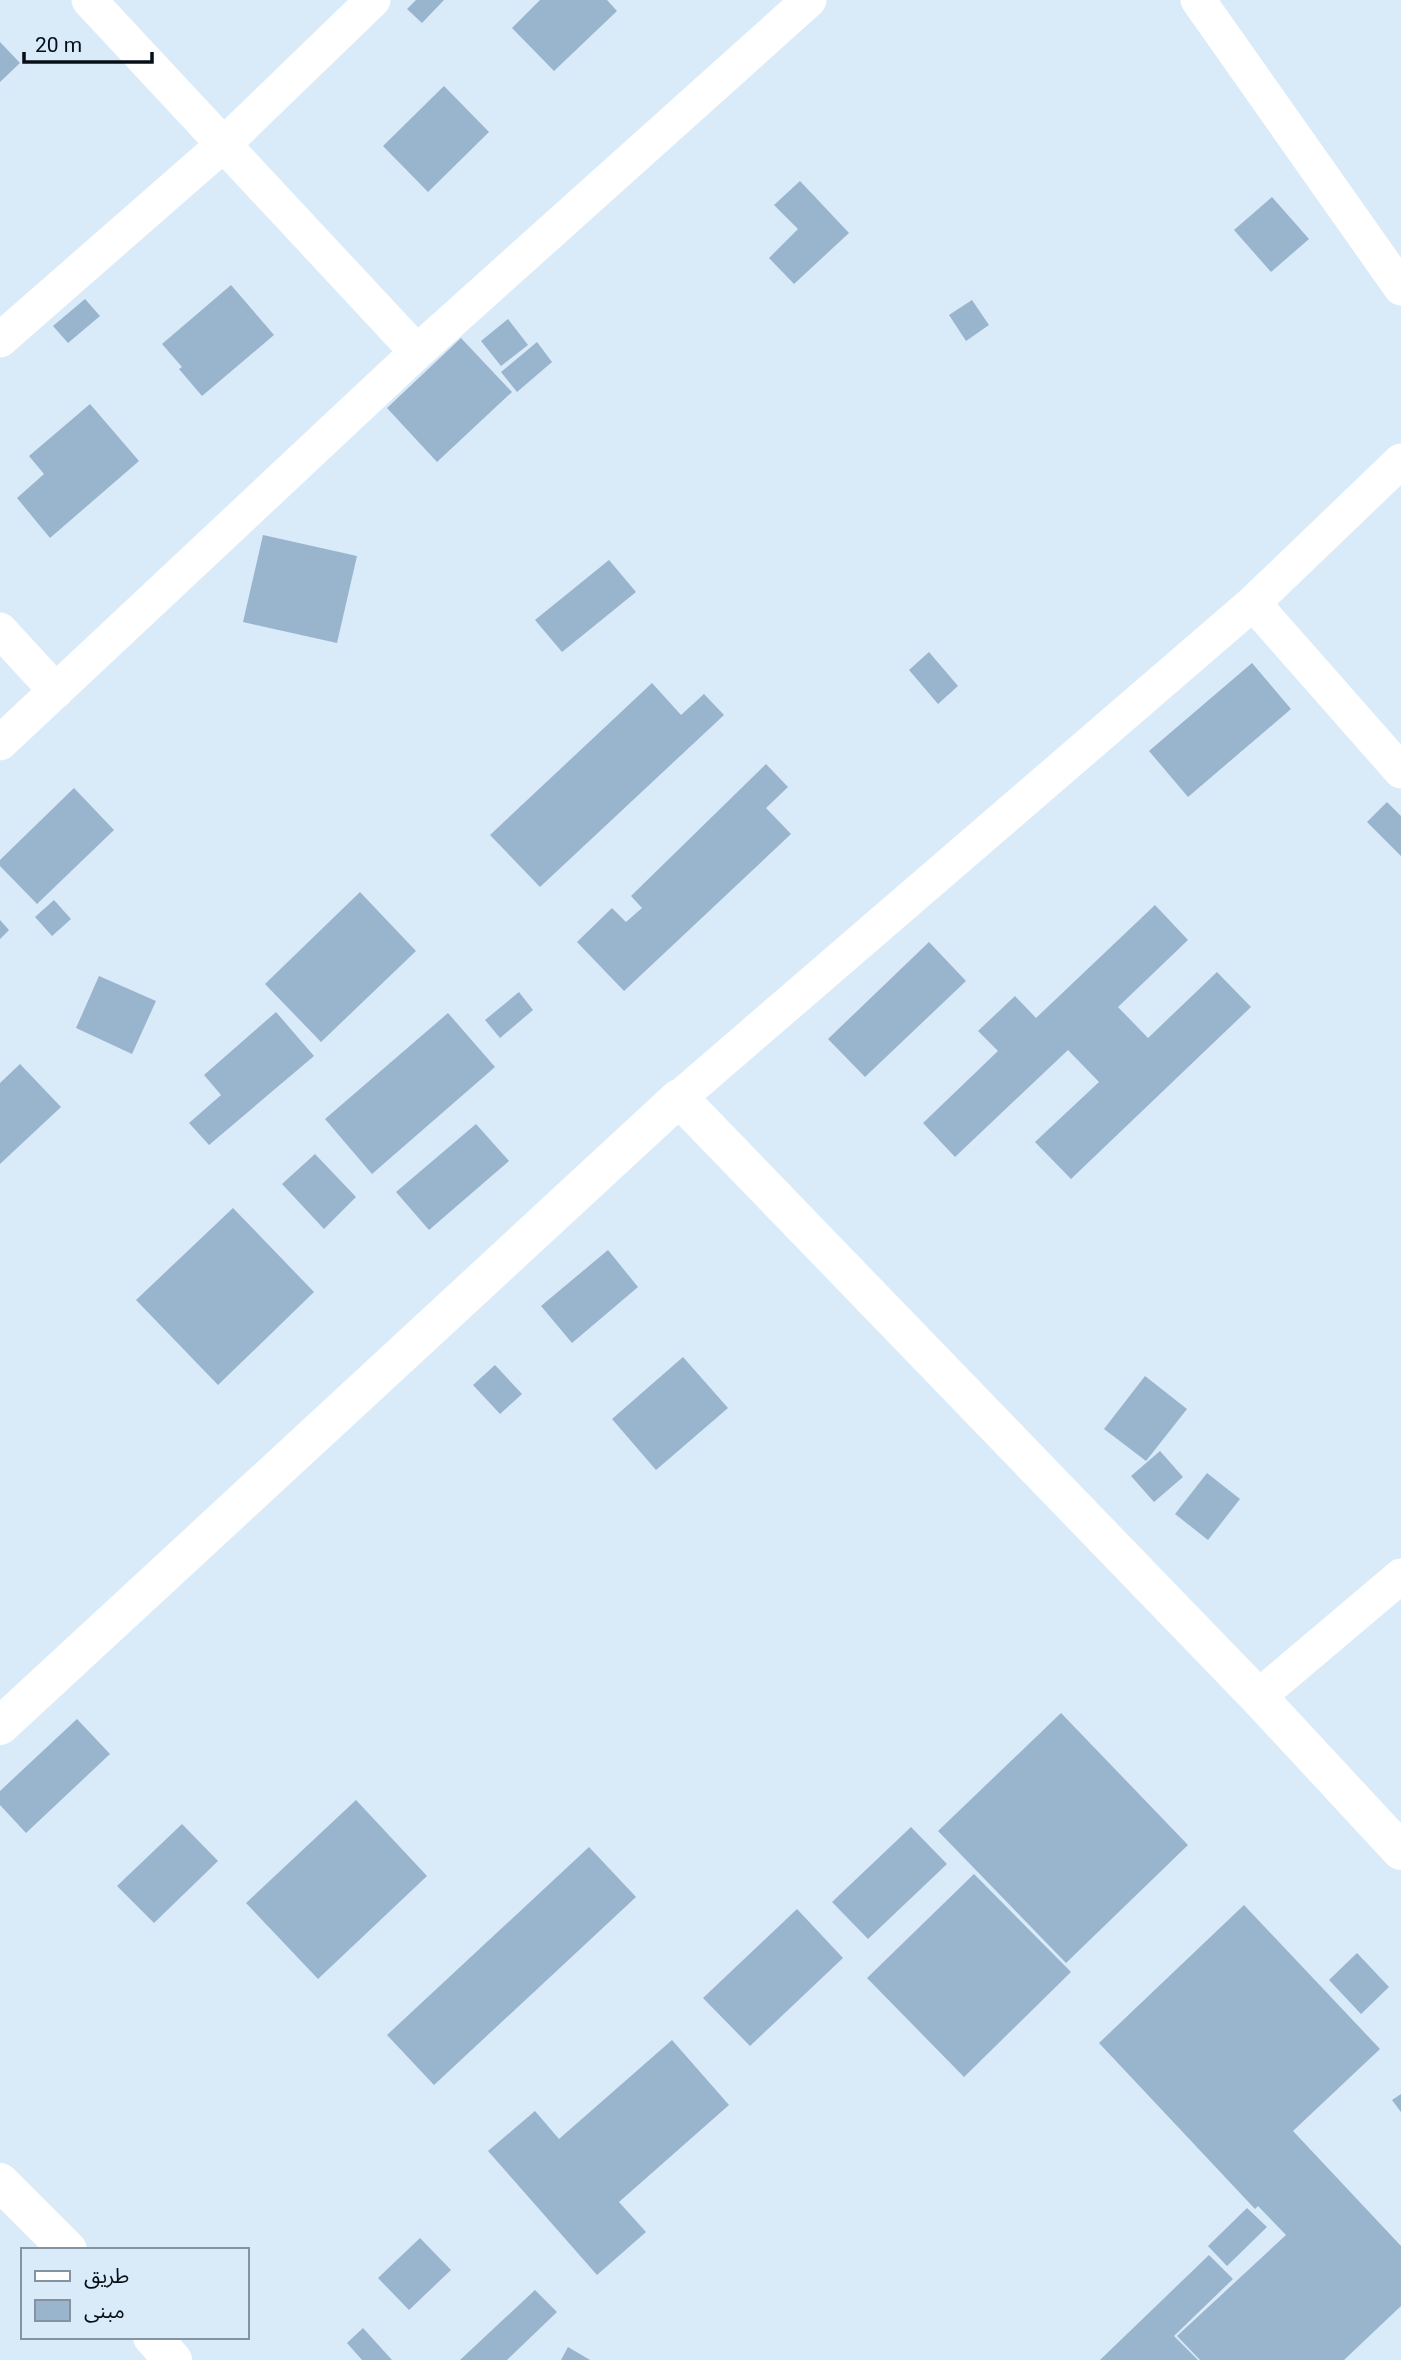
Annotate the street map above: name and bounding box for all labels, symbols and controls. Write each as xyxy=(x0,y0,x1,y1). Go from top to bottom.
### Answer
scale bar xyxy=(24,21,152,65)
text: 20 m xyxy=(35,33,82,57)
legend xyxy=(21,2248,248,2339)
text: طريق xyxy=(84,2264,129,2289)
text: مبنى xyxy=(84,2299,125,2323)

